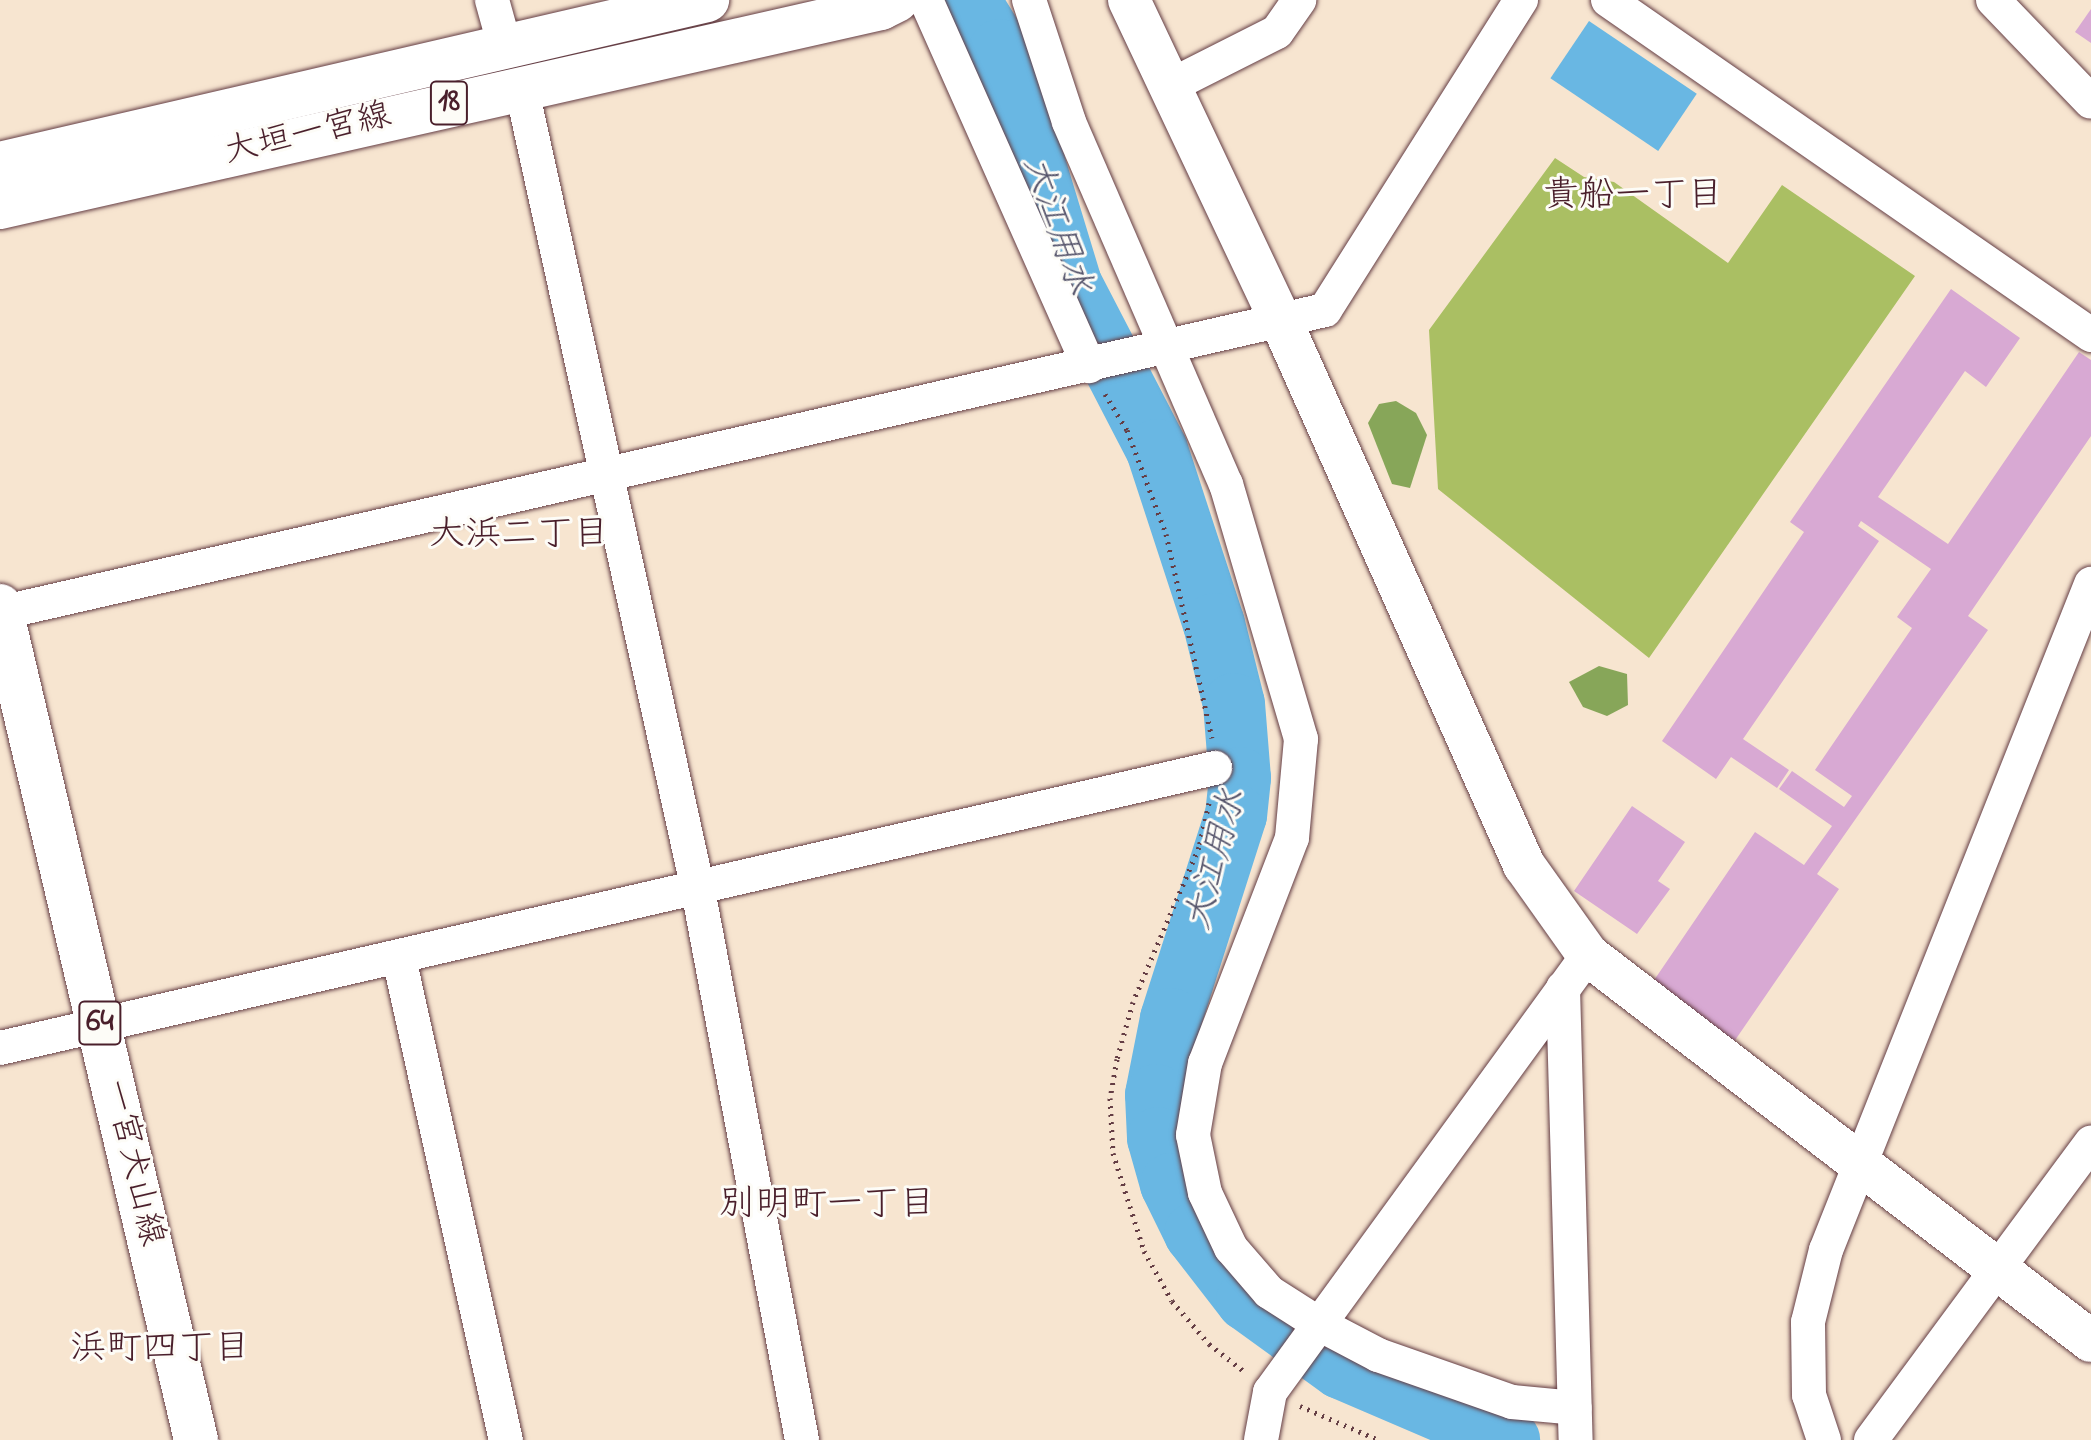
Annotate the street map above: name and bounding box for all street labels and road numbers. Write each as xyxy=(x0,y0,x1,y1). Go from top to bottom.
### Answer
road number: 18 xyxy=(429,75,469,131)
street label: 大垣一宮線 xyxy=(221,96,395,174)
road number: 64 xyxy=(78,995,122,1051)
street label: 一宮犬山線 xyxy=(93,1076,171,1250)

